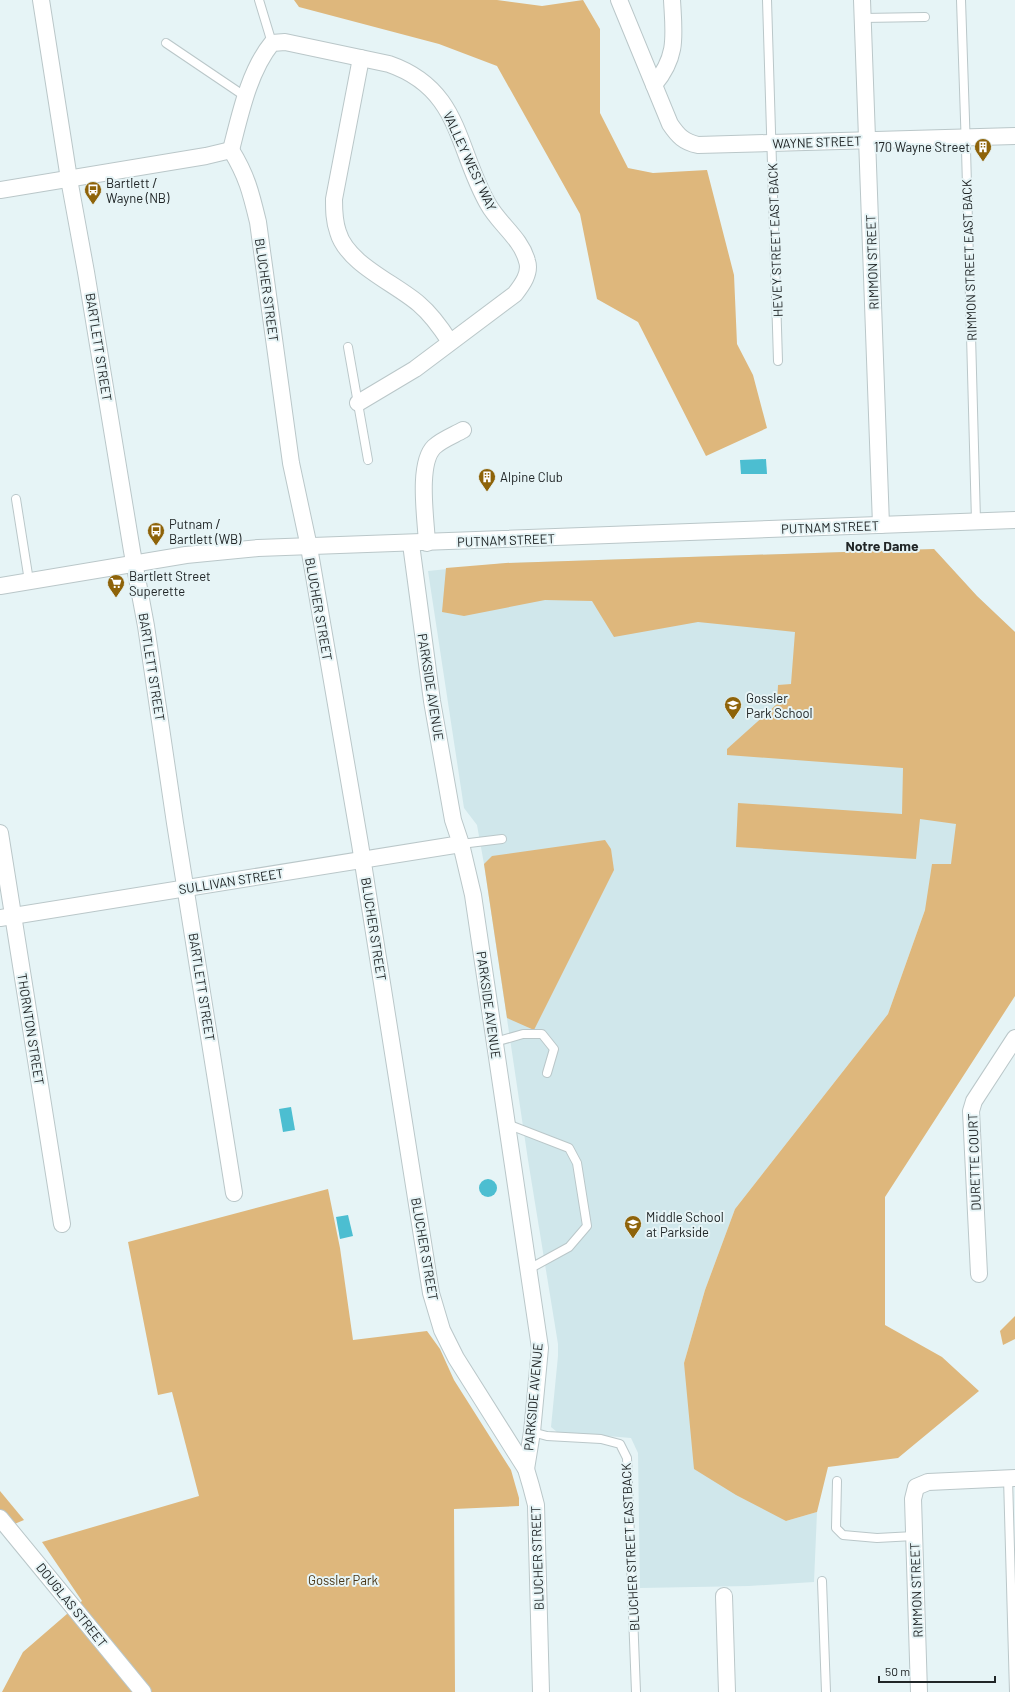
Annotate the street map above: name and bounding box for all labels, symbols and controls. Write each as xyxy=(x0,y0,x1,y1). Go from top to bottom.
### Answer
street label: VALLEY WEST WAY xyxy=(440,109,500,213)
street label: WAYNE STREET xyxy=(772,132,862,152)
building icon: 170 Wayne Street xyxy=(973,137,993,162)
place label: 170 Wayne Street xyxy=(874,139,970,155)
street label: HEVEY STREET EAST BACK xyxy=(764,163,786,317)
place label: Bartlett / Wayne (NB) xyxy=(106,175,170,206)
street label: RIMMON STREET EAST BACK xyxy=(958,179,980,341)
bus stop icon: Bartlett / Wayne (NB) xyxy=(83,180,103,205)
street label: RIMMON STREET xyxy=(862,214,882,310)
street label: BLUCHER STREET xyxy=(252,237,282,343)
street label: BARTLETT STREET xyxy=(83,292,115,402)
building icon: Alpine Club xyxy=(477,467,497,492)
place label: Alpine Club xyxy=(500,469,563,485)
place label: Putnam / Bartlett (WB) xyxy=(169,516,242,547)
street label: PUTNAM STREET xyxy=(781,517,879,537)
bus stop icon: Putnam / Bartlett (WB) xyxy=(146,521,166,546)
street label: PUTNAM STREET xyxy=(457,530,555,550)
district label: Notre Dame xyxy=(845,537,919,554)
street label: BLUCHER STREET xyxy=(302,556,336,662)
place label: Bartlett Street Superette xyxy=(129,568,211,599)
supermarket icon: Bartlett Street Superette xyxy=(106,573,126,598)
street label: BARTLETT STREET xyxy=(136,612,168,722)
street label: PARKSIDE AVENUE xyxy=(415,632,447,742)
place label: Gossler Park School xyxy=(746,690,813,721)
school or university icon: Gossler Park School xyxy=(723,695,743,720)
street label: SULLIVAN STREET xyxy=(178,865,284,897)
street label: BLUCHER STREET xyxy=(358,876,390,982)
street label: BARTLETT STREET xyxy=(186,932,218,1042)
street label: PARKSIDE AVENUE xyxy=(474,950,504,1060)
street label: THORNTON STREET xyxy=(14,972,48,1086)
street label: DURETTE COURT xyxy=(964,1113,984,1211)
street label: BLUCHER STREET xyxy=(408,1196,442,1302)
place label: Middle School at Parkside xyxy=(646,1209,724,1240)
school or university icon: Middle School at Parkside xyxy=(623,1214,643,1239)
street label: PARKSIDE AVENUE xyxy=(520,1342,546,1452)
street label: BLUCHER STREET EASTBACK xyxy=(618,1462,642,1632)
street label: BLUCHER STREET xyxy=(527,1506,547,1610)
street label: RIMMON STREET xyxy=(906,1542,926,1638)
street label: DOUGLAS STREET xyxy=(33,1560,111,1650)
park label: Gossler Park xyxy=(308,1572,379,1588)
scale bar xyxy=(879,1658,995,1684)
text: 50 m xyxy=(885,1664,910,1678)

